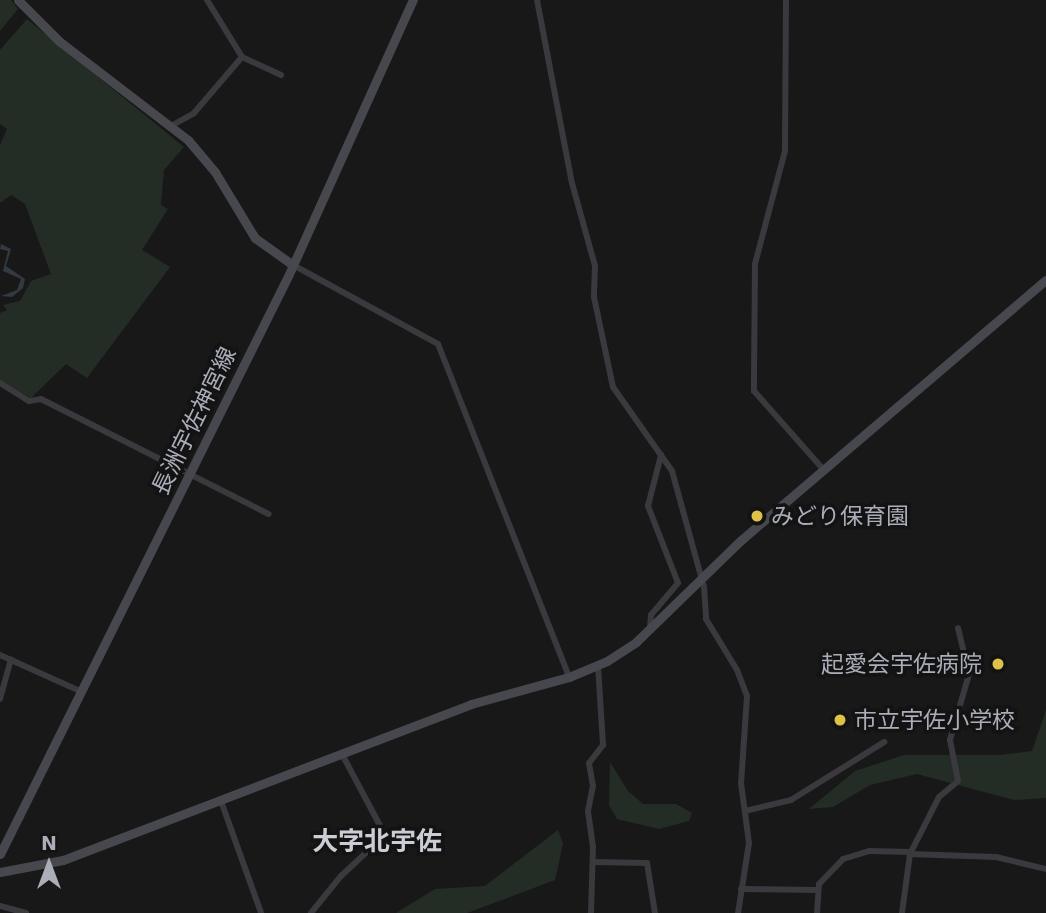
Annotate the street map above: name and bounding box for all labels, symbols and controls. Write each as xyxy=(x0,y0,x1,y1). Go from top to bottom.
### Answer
street label: 長洲宇佐神宮線 xyxy=(146,343,242,499)
place label: みどり保育園 xyxy=(771,502,909,530)
marker: みどり保育園 xyxy=(749,508,765,524)
place label: 起愛会宇佐病院 xyxy=(821,650,982,678)
marker: 起愛会宇佐病院 xyxy=(988,654,1008,674)
place label: 市立宇佐小学校 xyxy=(854,706,1015,734)
marker: 市立宇佐小学校 xyxy=(832,712,848,728)
district label: 大字北宇佐 xyxy=(312,826,442,858)
north arrow xyxy=(14,829,84,899)
text: N xyxy=(41,832,57,854)

